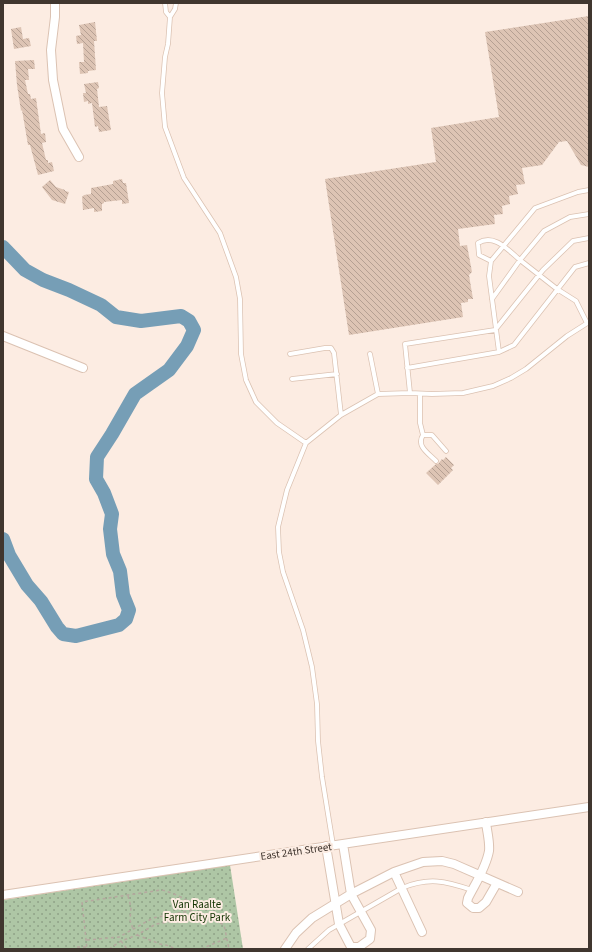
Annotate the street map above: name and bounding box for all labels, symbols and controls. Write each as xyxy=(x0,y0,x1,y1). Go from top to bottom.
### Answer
street label: East 24th Street xyxy=(259,839,333,864)
park label: Van Raalte Farm City Park xyxy=(164,897,231,925)

